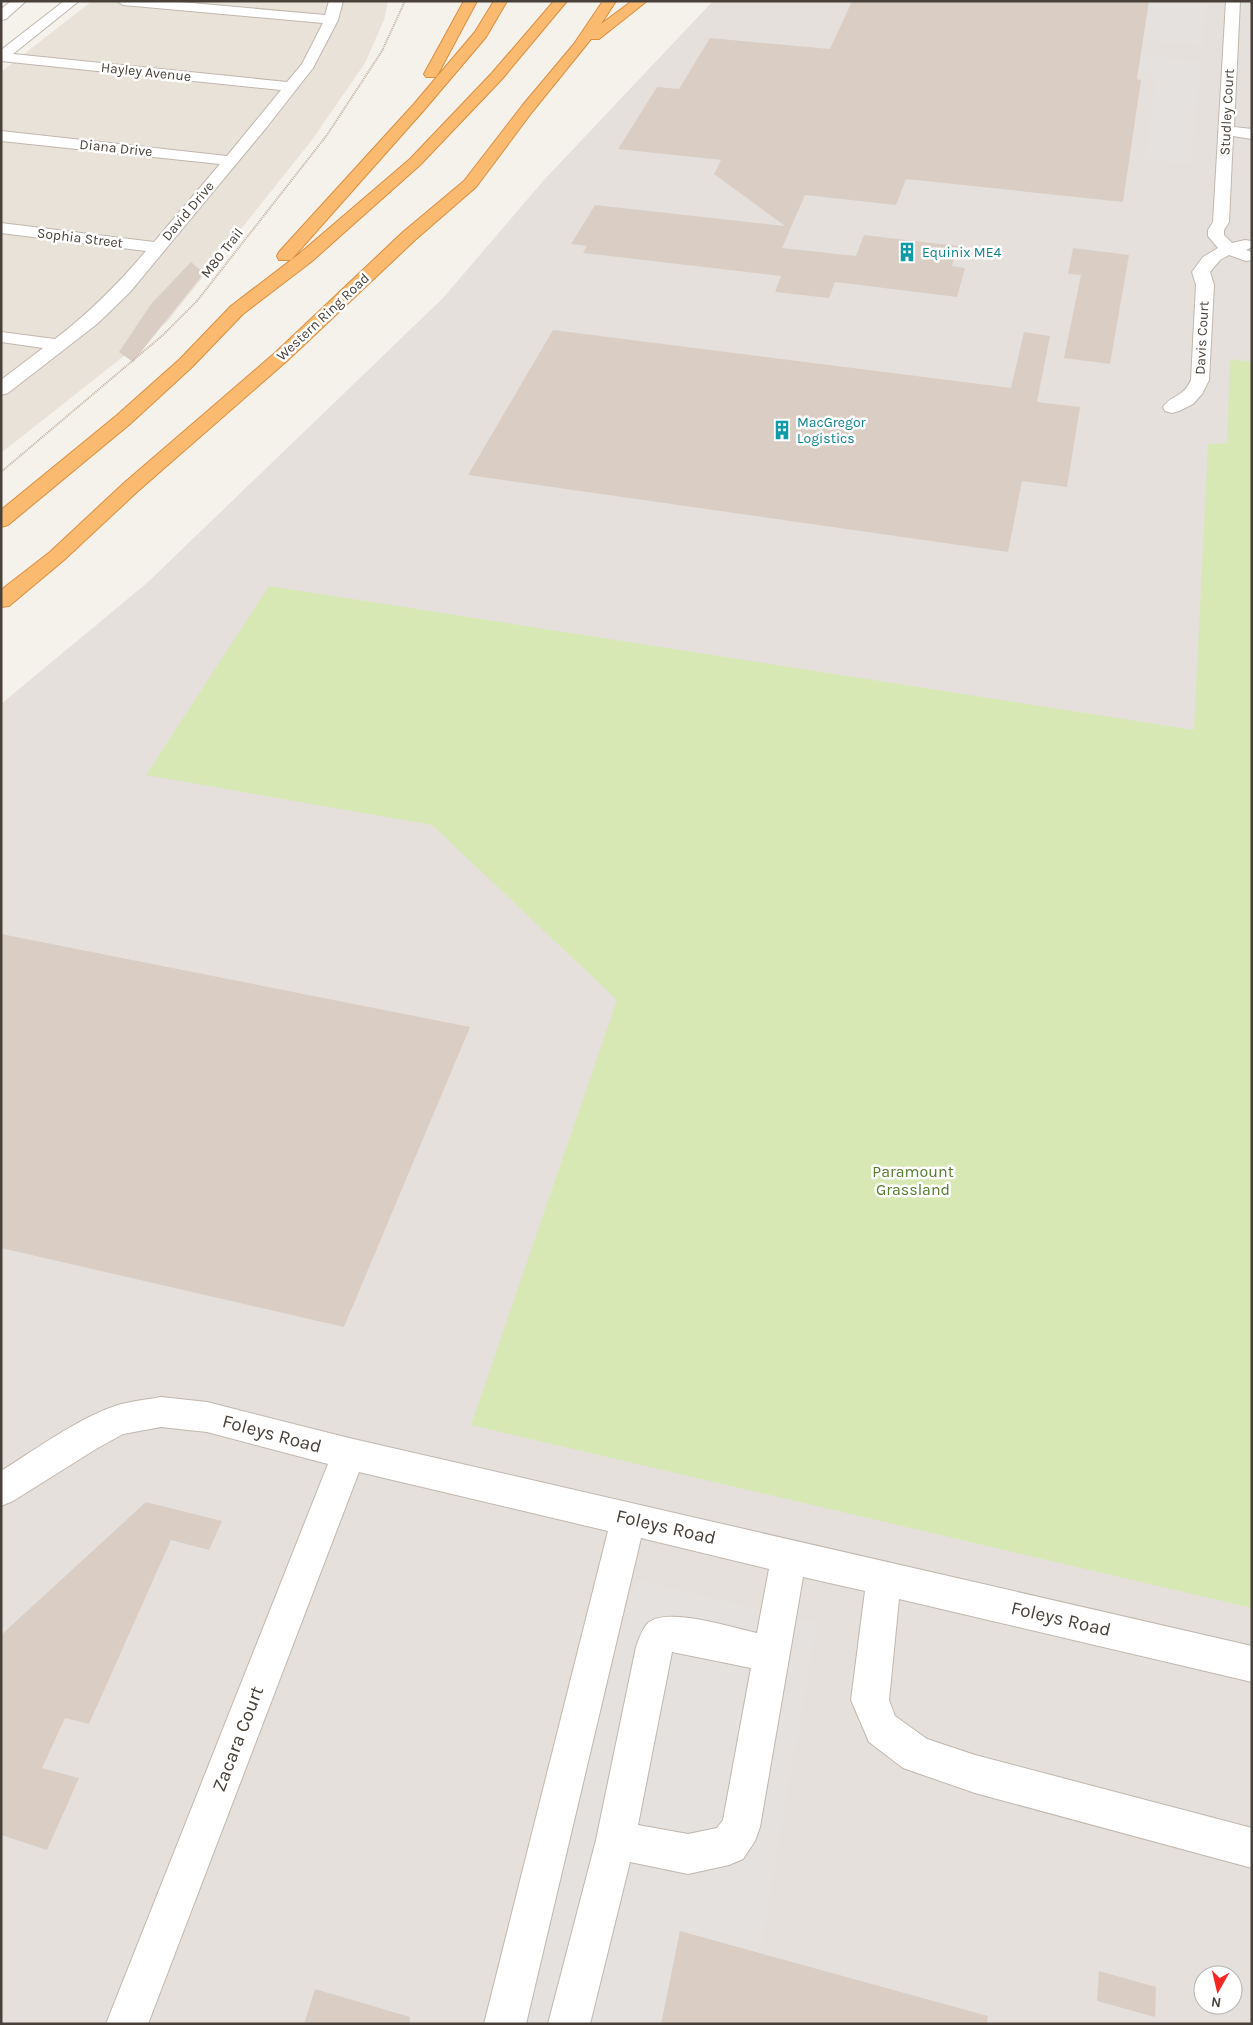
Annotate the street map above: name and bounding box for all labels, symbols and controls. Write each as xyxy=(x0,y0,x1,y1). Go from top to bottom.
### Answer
street label: Hayley Avenue xyxy=(100,59,192,85)
street label: Studley Court xyxy=(1216,68,1238,156)
street label: Diana Drive xyxy=(79,136,153,160)
street label: David Drive xyxy=(158,178,218,244)
street label: Sophia Street xyxy=(36,224,124,252)
street label: M80 Trail xyxy=(197,225,247,281)
building icon: Equinix ME4 xyxy=(896,241,918,263)
place label: Equinix ME4 xyxy=(922,244,1002,261)
street label: Western Ring Road xyxy=(273,270,373,364)
street label: Davis Court xyxy=(1192,301,1212,375)
place label: MacGregor Logistics xyxy=(797,414,867,447)
building icon: MacGregor Logistics xyxy=(771,419,793,441)
park label: Paramount Grassland xyxy=(872,1162,954,1199)
street label: Foleys Road xyxy=(220,1410,324,1458)
street label: Foleys Road xyxy=(614,1505,718,1549)
street label: Foleys Road xyxy=(1009,1597,1113,1641)
street label: Zacara Court xyxy=(208,1683,268,1795)
north arrow xyxy=(1193,1965,1243,2015)
text: N xyxy=(1210,1993,1222,2011)

